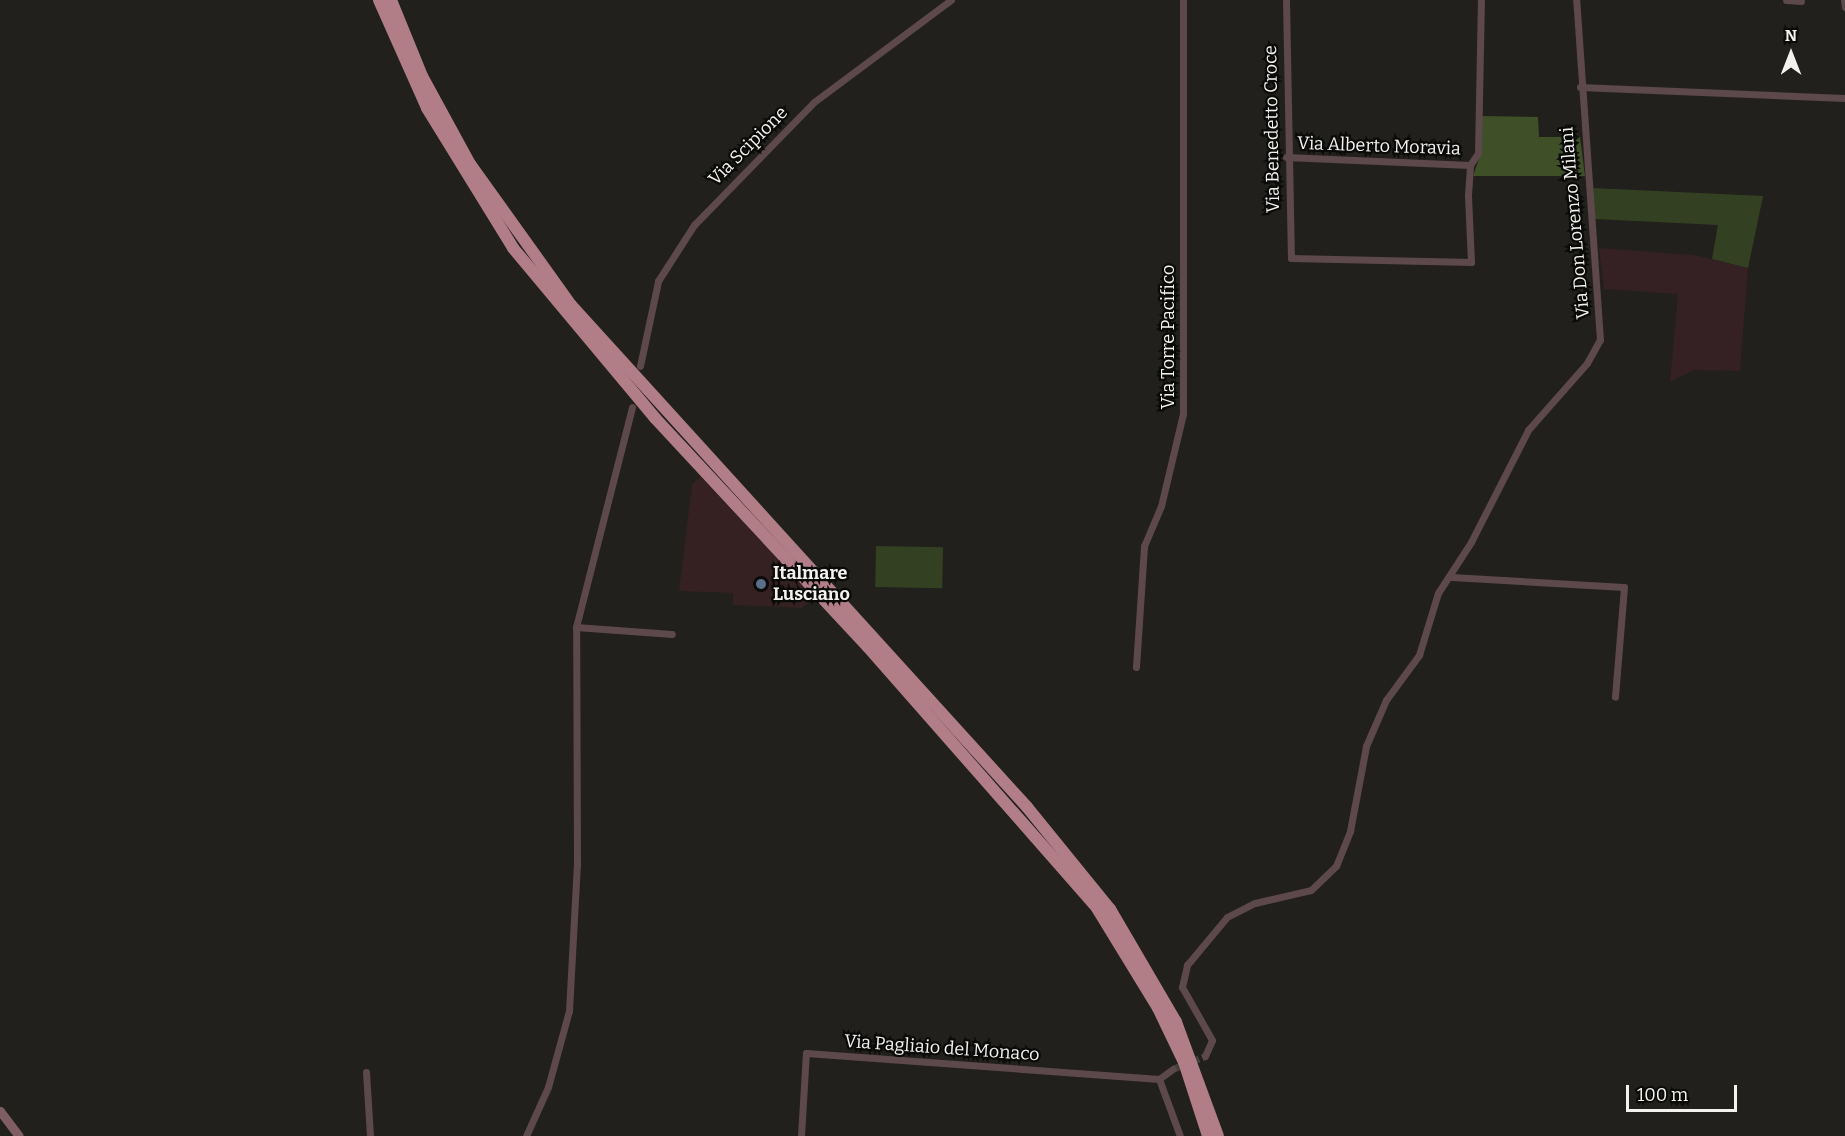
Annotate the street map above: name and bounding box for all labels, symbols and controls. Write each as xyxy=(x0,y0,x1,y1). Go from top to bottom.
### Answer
north arrow xyxy=(1761,24,1821,84)
text: N xyxy=(1785,26,1797,45)
street label: Via Benedetto Croce xyxy=(1260,45,1284,213)
street label: Via Scipione xyxy=(704,102,792,190)
street label: Via Don Lorenzo Milani xyxy=(1556,126,1594,320)
street label: Via Alberto Moravia xyxy=(1297,132,1461,160)
street label: Via Torre Pacifico xyxy=(1157,265,1179,409)
place label: Italmare Lusciano xyxy=(773,563,850,606)
marker: Italmare Lusciano xyxy=(754,577,768,591)
street label: Via Pagliaio del Monaco xyxy=(844,1030,1040,1066)
scale bar xyxy=(1629,1073,1740,1111)
text: 100 m xyxy=(1637,1084,1688,1106)

